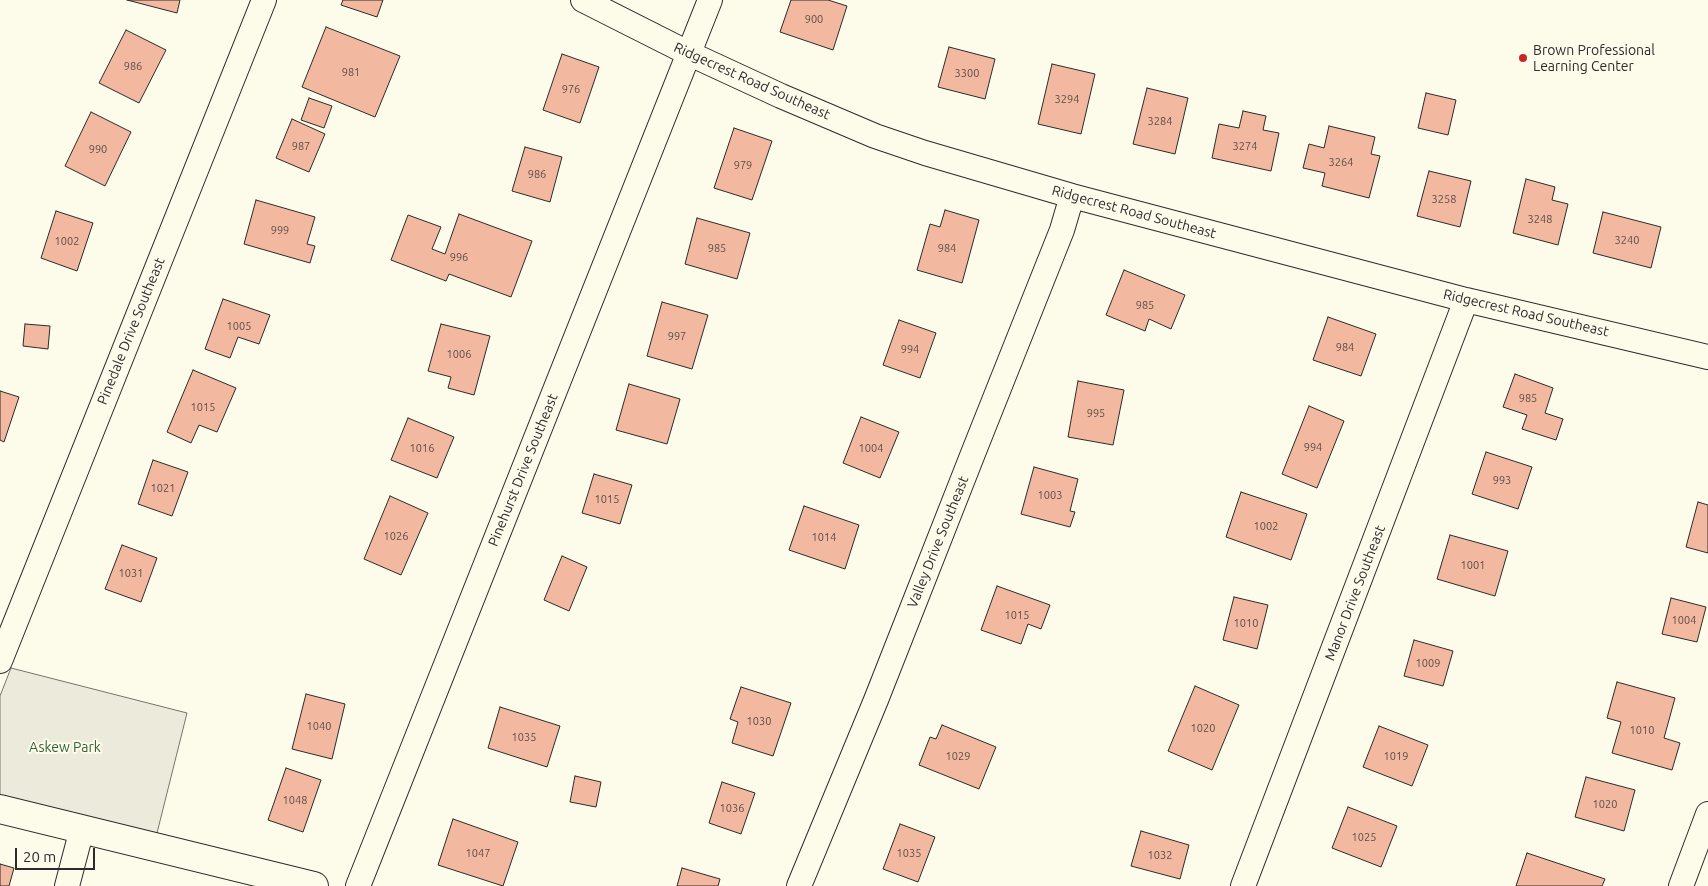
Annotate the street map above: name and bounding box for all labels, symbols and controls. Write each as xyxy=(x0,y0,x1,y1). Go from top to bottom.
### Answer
house number: 900 xyxy=(805,12,823,26)
street label: Ridgecrest Road Southeast xyxy=(671,39,833,123)
place label: Brown Professional Learning Center xyxy=(1533,42,1655,74)
marker: Brown Professional Learning Center xyxy=(1517,52,1529,64)
house number: 986 xyxy=(124,59,142,73)
house number: 981 xyxy=(342,65,360,79)
house number: 3300 xyxy=(955,66,979,80)
house number: 976 xyxy=(562,82,580,96)
house number: 3294 xyxy=(1055,92,1079,106)
house number: 3284 xyxy=(1148,114,1172,128)
house number: 987 xyxy=(292,139,310,153)
house number: 3274 xyxy=(1233,139,1257,153)
house number: 990 xyxy=(89,142,107,156)
house number: 3264 xyxy=(1329,155,1353,169)
house number: 979 xyxy=(734,158,752,172)
house number: 986 xyxy=(528,167,546,181)
street label: Ridgecrest Road Southeast xyxy=(1050,182,1218,242)
house number: 3258 xyxy=(1432,192,1456,206)
house number: 3248 xyxy=(1528,212,1552,226)
house number: 999 xyxy=(271,223,289,237)
house number: 3240 xyxy=(1615,233,1639,247)
house number: 1002 xyxy=(55,234,79,248)
house number: 985 xyxy=(708,241,726,255)
house number: 984 xyxy=(938,241,956,255)
house number: 996 xyxy=(450,250,468,264)
street label: Pinedale Drive Southeast xyxy=(94,255,168,407)
street label: Ridgecrest Road Southeast xyxy=(1442,286,1610,340)
house number: 985 xyxy=(1136,298,1154,312)
house number: 1005 xyxy=(227,319,251,333)
house number: 997 xyxy=(668,329,686,343)
house number: 984 xyxy=(1336,340,1354,354)
house number: 994 xyxy=(901,342,919,356)
house number: 1006 xyxy=(447,347,471,361)
street label: Pinehurst Drive Southeast xyxy=(485,391,561,549)
house number: 985 xyxy=(1519,391,1537,405)
house number: 1015 xyxy=(191,400,215,414)
house number: 995 xyxy=(1087,406,1105,420)
house number: 994 xyxy=(1304,440,1322,454)
house number: 1016 xyxy=(410,441,434,455)
house number: 1004 xyxy=(859,441,883,455)
house number: 993 xyxy=(1493,473,1511,487)
street label: Valley Drive Southeast xyxy=(904,474,972,610)
house number: 1021 xyxy=(151,481,175,495)
house number: 1003 xyxy=(1038,488,1062,502)
house number: 1015 xyxy=(595,492,619,506)
house number: 1002 xyxy=(1254,519,1278,533)
street label: Manor Drive Southeast xyxy=(1321,523,1389,663)
house number: 1026 xyxy=(384,529,408,543)
house number: 1014 xyxy=(812,530,836,544)
house number: 1001 xyxy=(1461,558,1485,572)
house number: 1031 xyxy=(119,566,143,580)
house number: 1015 xyxy=(1005,608,1029,622)
house number: 1004 xyxy=(1672,613,1696,627)
house number: 1010 xyxy=(1234,616,1258,630)
house number: 1009 xyxy=(1416,656,1440,670)
house number: 1030 xyxy=(747,714,771,728)
house number: 1040 xyxy=(307,719,331,733)
house number: 1020 xyxy=(1191,721,1215,735)
house number: 1010 xyxy=(1630,723,1654,737)
house number: 1035 xyxy=(512,730,536,744)
park label: Askew Park xyxy=(29,739,101,755)
house number: 1029 xyxy=(946,749,970,763)
house number: 1019 xyxy=(1384,749,1408,763)
house number: 1048 xyxy=(283,793,307,807)
house number: 1020 xyxy=(1593,797,1617,811)
house number: 1036 xyxy=(720,801,744,815)
house number: 1025 xyxy=(1352,830,1376,844)
scale bar xyxy=(18,838,98,870)
house number: 1047 xyxy=(466,846,490,860)
house number: 1035 xyxy=(897,846,921,860)
text: 20 m xyxy=(23,848,56,865)
house number: 1032 xyxy=(1148,848,1172,862)

